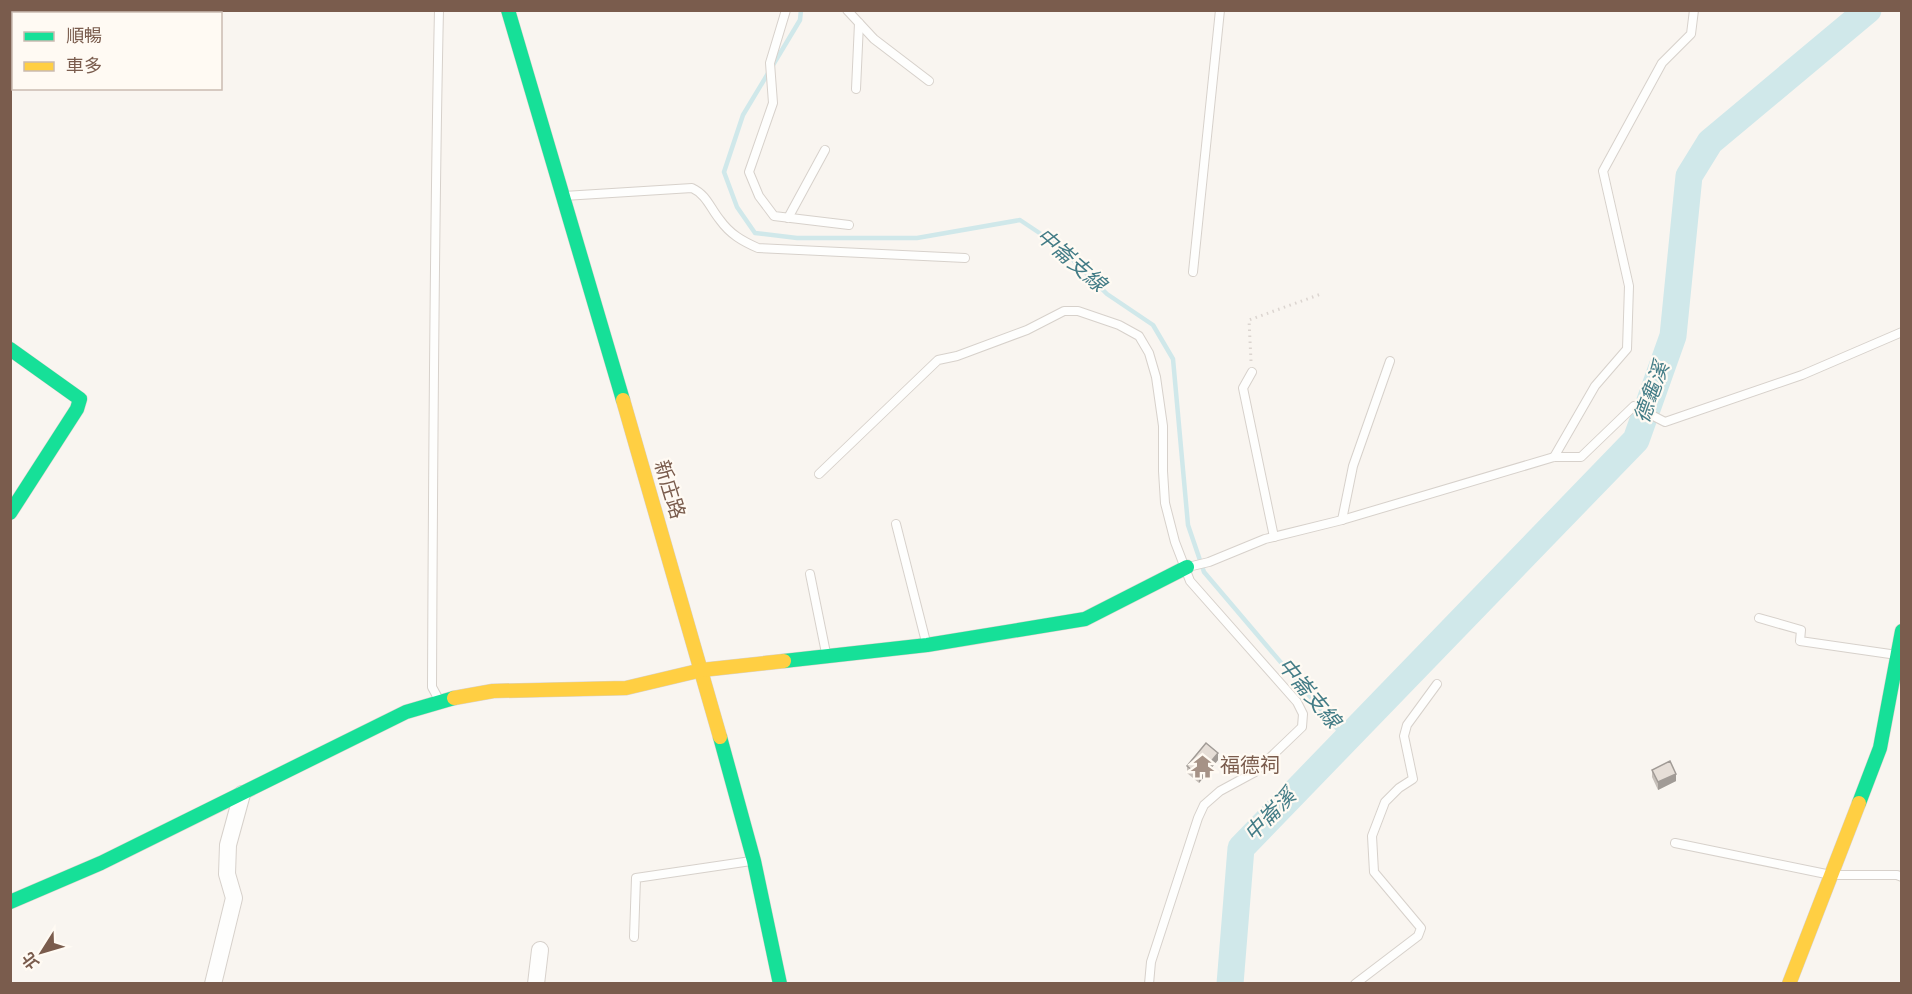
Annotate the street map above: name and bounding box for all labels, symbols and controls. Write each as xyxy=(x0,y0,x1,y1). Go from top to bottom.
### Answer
legend xyxy=(12,12,222,90)
text: 順暢 xyxy=(66,26,102,49)
text: 車多 xyxy=(66,56,102,79)
water label: 中崙支線 xyxy=(1029,223,1112,300)
water label: 德龜溪 xyxy=(1630,356,1677,427)
street label: 新庄路 xyxy=(647,458,689,522)
water label: 中崙支線 xyxy=(1271,653,1347,736)
temple icon: 福德祠 xyxy=(1189,754,1215,780)
place label: 福德祠 xyxy=(1220,754,1280,780)
water label: 中崙溪 xyxy=(1239,782,1305,848)
north arrow xyxy=(12,922,72,982)
text: 北 xyxy=(19,947,44,972)

